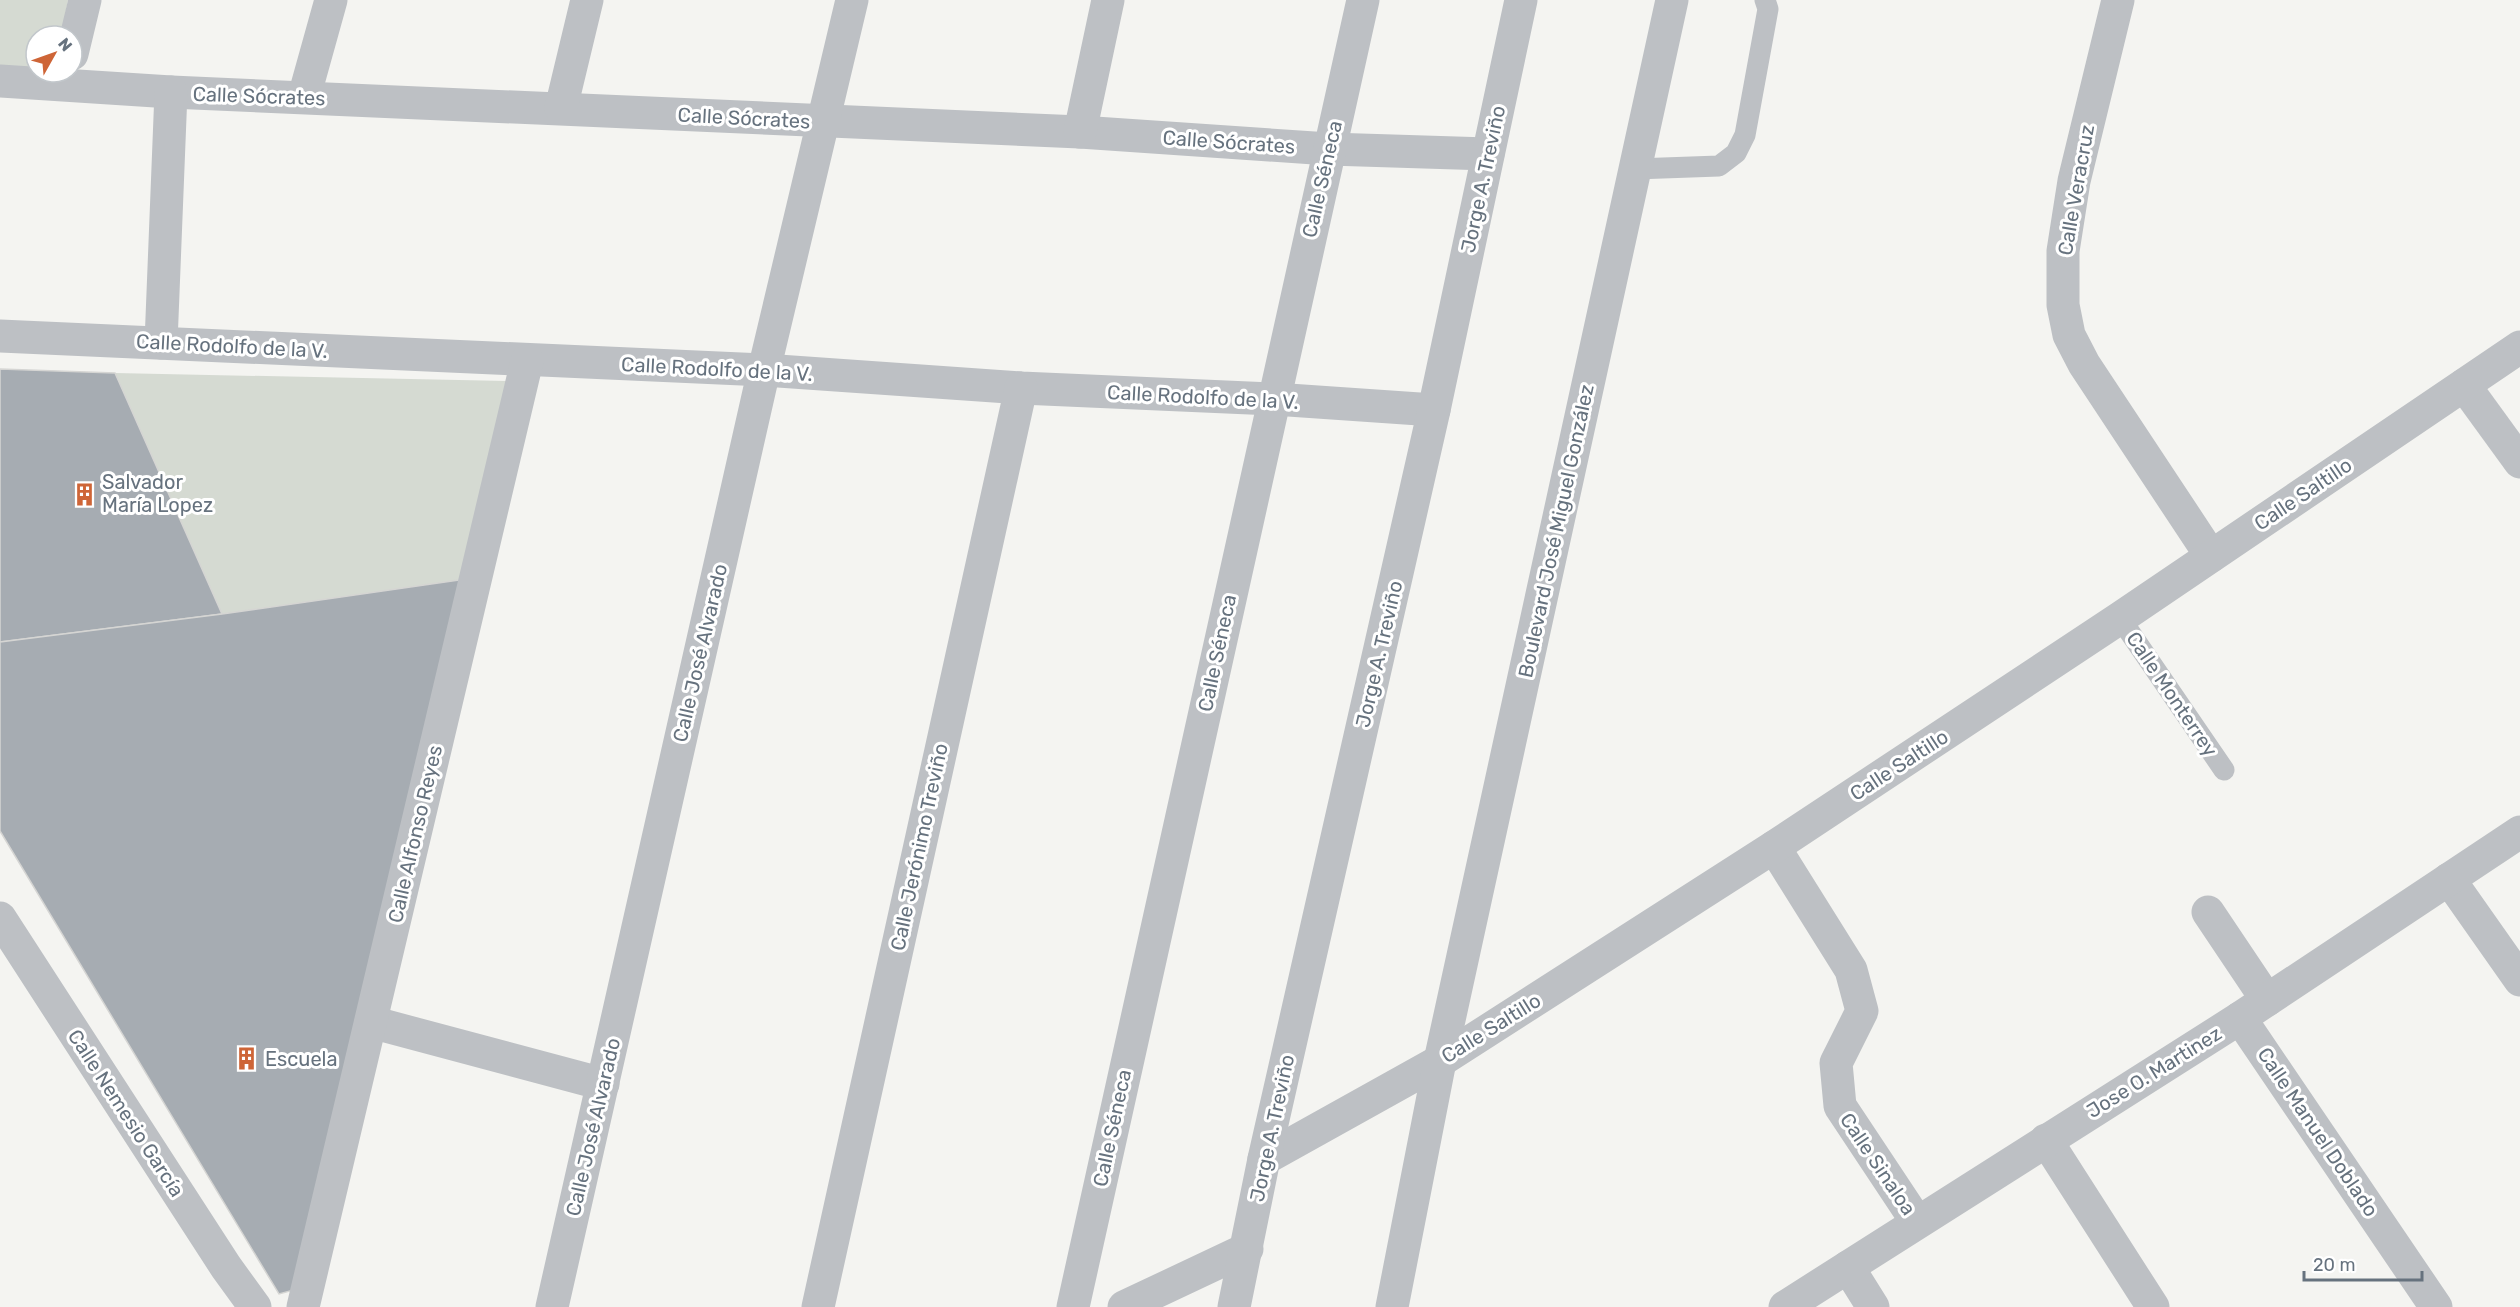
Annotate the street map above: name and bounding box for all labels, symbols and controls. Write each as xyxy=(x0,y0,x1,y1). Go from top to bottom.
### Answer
north arrow xyxy=(24,24,84,84)
text: N xyxy=(54,34,76,55)
street label: Calle Sócrates xyxy=(192,82,326,110)
street label: Calle Sócrates xyxy=(677,103,811,133)
street label: Jorge A. Treviño xyxy=(1456,103,1510,255)
street label: Calle Séneca xyxy=(1297,118,1347,240)
street label: Calle Veracruz xyxy=(2053,123,2099,257)
street label: Calle Sócrates xyxy=(1162,125,1296,159)
street label: Calle Rodolfo de la V. xyxy=(136,329,328,363)
street label: Calle Rodolfo de la V. xyxy=(621,352,813,386)
street label: Calle Rodolfo de la V. xyxy=(1107,380,1299,414)
street label: Boulevard José Miguel González xyxy=(1513,382,1599,680)
street label: Calle Saltillo xyxy=(2250,453,2356,535)
place label: Salvador María Lopez xyxy=(102,470,213,517)
building icon: Salvador María Lopez xyxy=(71,481,97,507)
street label: Calle José Alvarado xyxy=(668,562,732,744)
street label: Jorge A. Treviño xyxy=(1350,578,1408,730)
street label: Calle Séneca xyxy=(1193,592,1241,714)
street label: Calle Monterrey xyxy=(2121,627,2223,761)
street label: Calle Saltillo xyxy=(1845,724,1953,806)
street label: Calle Jerónimo Treviño xyxy=(885,741,953,953)
street label: Calle Alfonso Reyes xyxy=(383,743,447,925)
street label: Calle Saltillo xyxy=(1437,988,1545,1068)
street label: Jose O. Martinez xyxy=(2082,1021,2226,1123)
street label: Calle Nemesio García xyxy=(63,1025,189,1201)
street label: Calle José Alvarado xyxy=(561,1036,625,1218)
street label: Calle Manuel Doblado xyxy=(2253,1043,2383,1221)
building icon: Escuela xyxy=(234,1046,260,1072)
place label: Escuela xyxy=(265,1047,338,1071)
street label: Jorge A. Treviño xyxy=(1245,1052,1299,1204)
street label: Calle Séneca xyxy=(1088,1067,1136,1189)
street label: Calle Sinaloa xyxy=(1835,1108,1921,1220)
scale bar xyxy=(2304,1244,2422,1282)
text: 20 m xyxy=(2313,1254,2355,1276)

